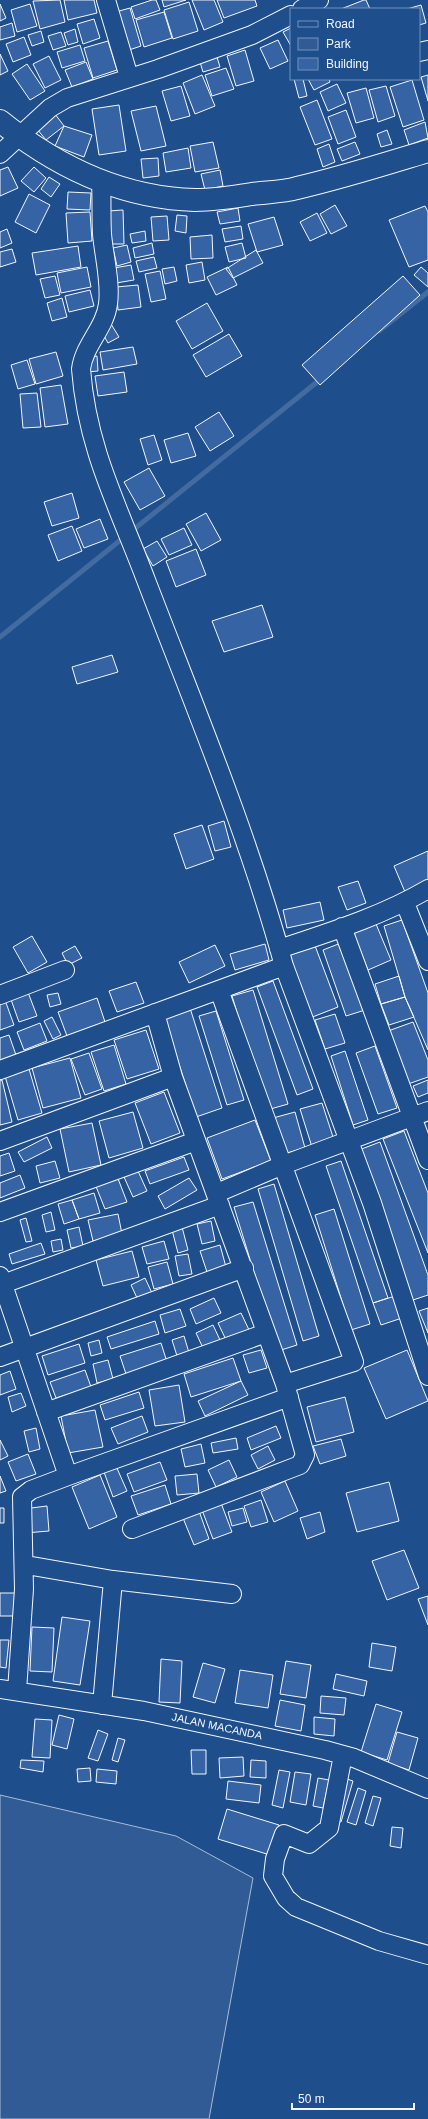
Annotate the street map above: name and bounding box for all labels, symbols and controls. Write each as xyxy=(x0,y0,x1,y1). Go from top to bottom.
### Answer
legend xyxy=(290,8,420,80)
text: Road xyxy=(326,17,355,31)
text: Park xyxy=(326,37,352,51)
text: Building xyxy=(326,57,369,71)
street label: JALAN MACANDA xyxy=(171,1711,264,1742)
scale bar xyxy=(292,2085,414,2111)
text: 50 m xyxy=(298,2092,325,2106)

